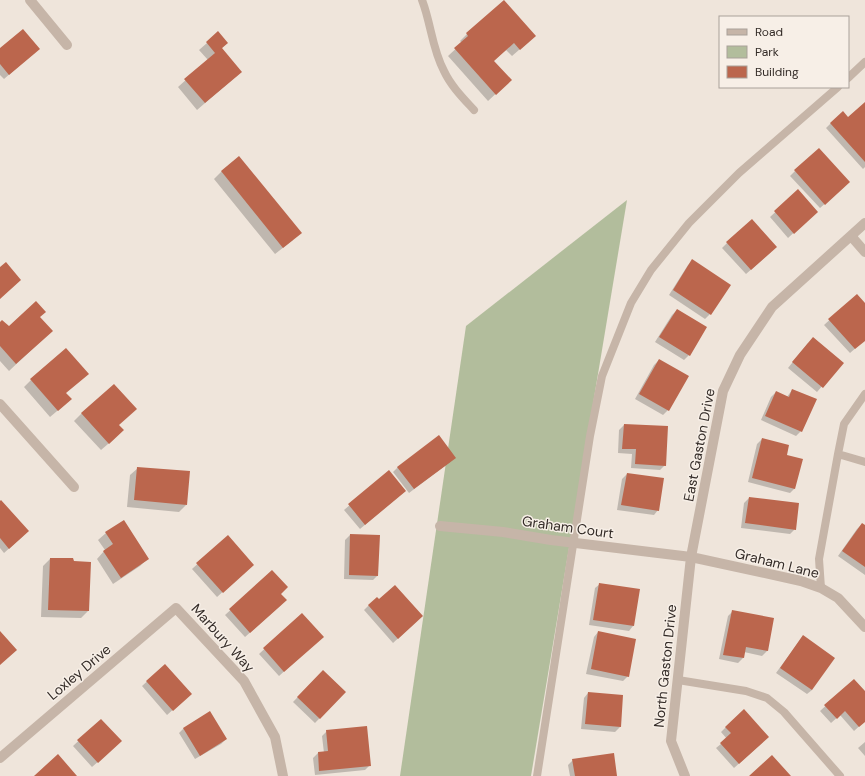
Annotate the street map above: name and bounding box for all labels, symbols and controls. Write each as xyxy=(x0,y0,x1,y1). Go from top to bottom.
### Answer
legend xyxy=(719,16,849,88)
text: Road xyxy=(755,24,783,40)
text: Park xyxy=(755,44,779,60)
text: Building xyxy=(755,64,799,80)
street label: East Gaston Drive xyxy=(679,387,719,503)
street label: Graham Court xyxy=(521,512,615,542)
street label: Graham Lane xyxy=(733,544,821,582)
street label: Marbury Way xyxy=(188,600,259,676)
street label: North Gaston Drive xyxy=(650,603,680,729)
street label: Loxley Drive xyxy=(44,640,114,704)

